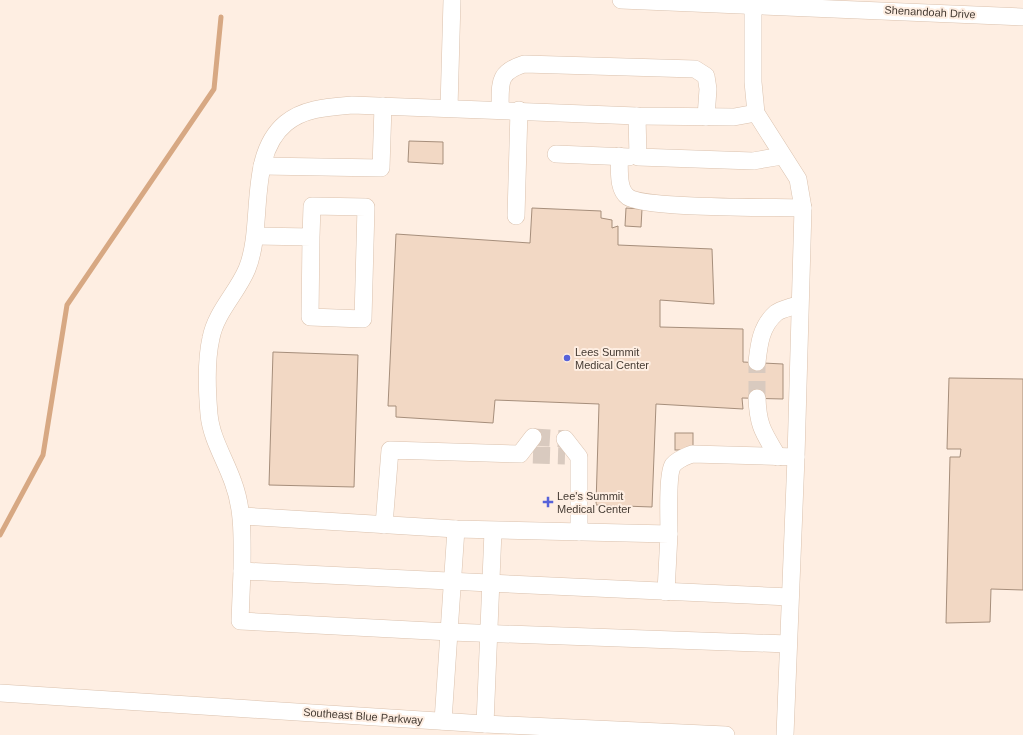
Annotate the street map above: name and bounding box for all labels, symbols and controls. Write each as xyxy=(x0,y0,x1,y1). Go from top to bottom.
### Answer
street label: Shenandoah Drive xyxy=(884,4,976,20)
place label: Lees Summit Medical Center xyxy=(575,346,649,371)
marker: Lees Summit Medical Center xyxy=(562,353,572,363)
place label: Lee's Summit Medical Center xyxy=(557,490,631,515)
marker: Lee's Summit Medical Center xyxy=(542,496,554,508)
street label: Southeast Blue Parkway xyxy=(303,706,424,726)

